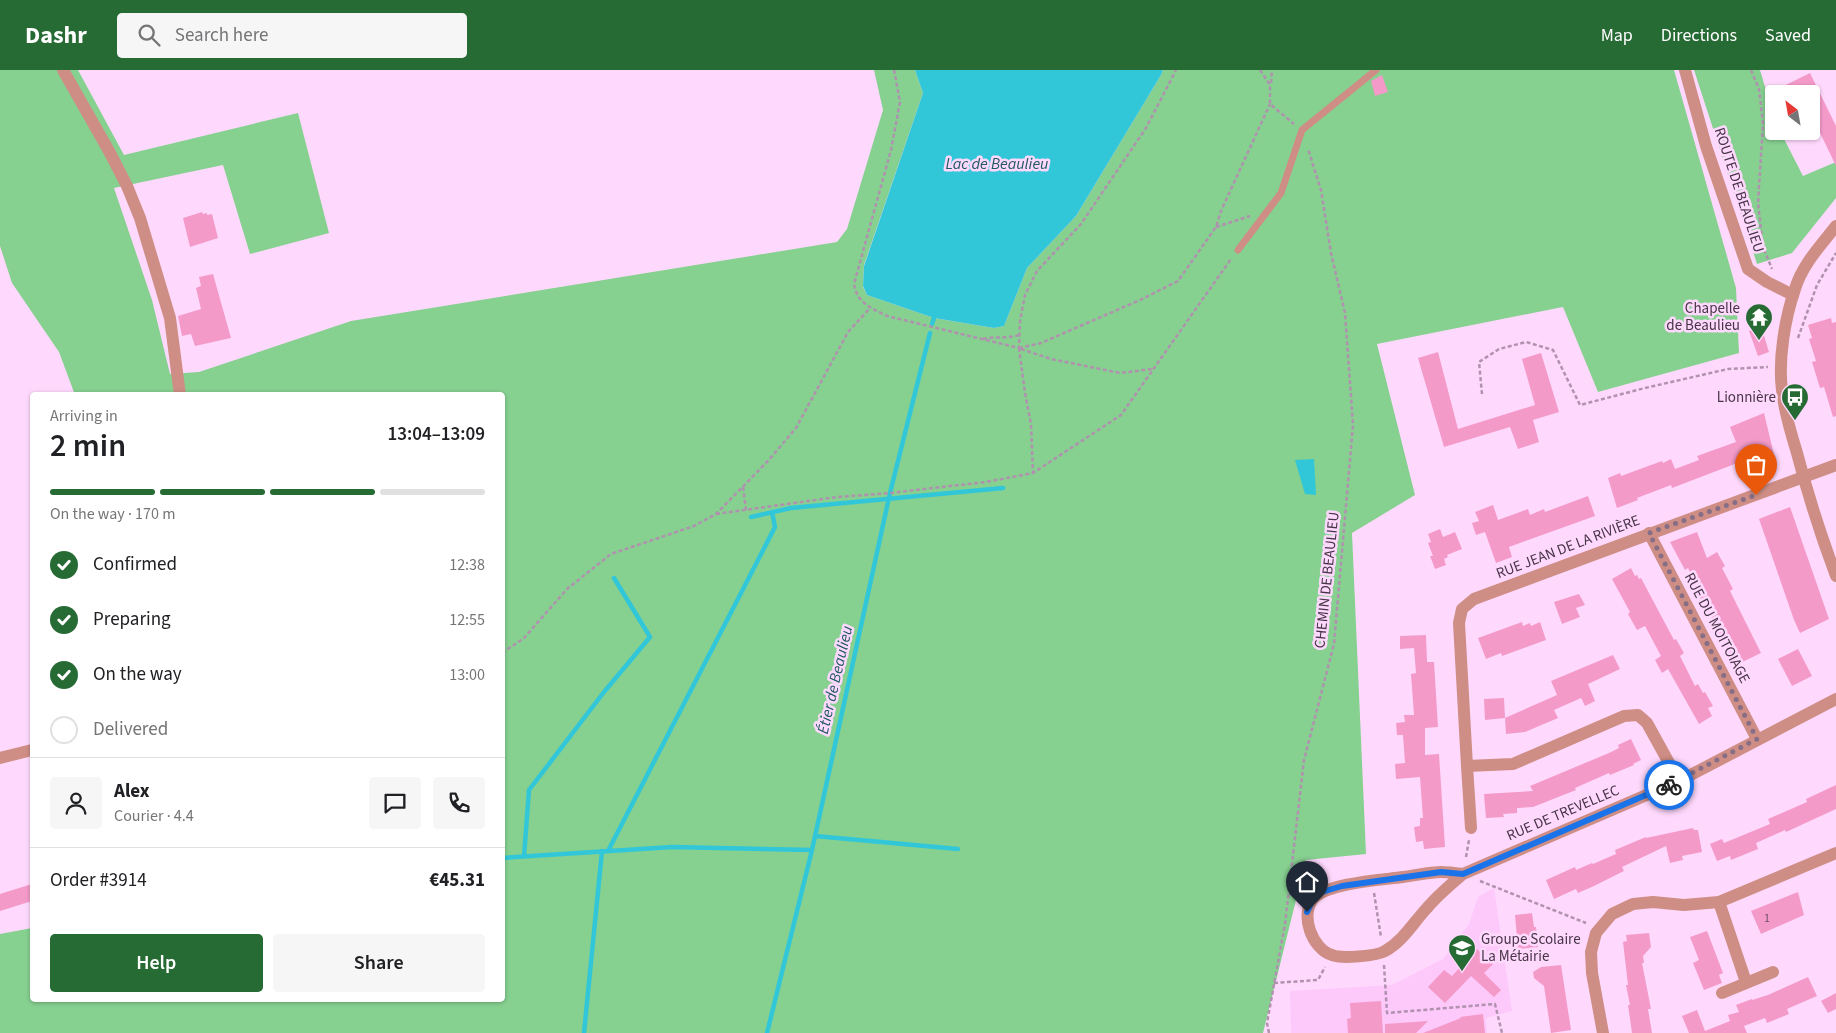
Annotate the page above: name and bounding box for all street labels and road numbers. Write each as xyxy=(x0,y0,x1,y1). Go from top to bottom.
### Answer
street label: ROUTE DE BEAULIEU xyxy=(1709,125,1769,255)
street label: RUE JEAN DE LA RIVIÈRE xyxy=(1493,510,1643,584)
street label: CHEMIN DE BEAULIEU xyxy=(1309,511,1345,649)
street label: RUE DU MOITOIAGE xyxy=(1679,569,1755,687)
street label: RUE DE TREVELLEC xyxy=(1503,780,1623,846)

